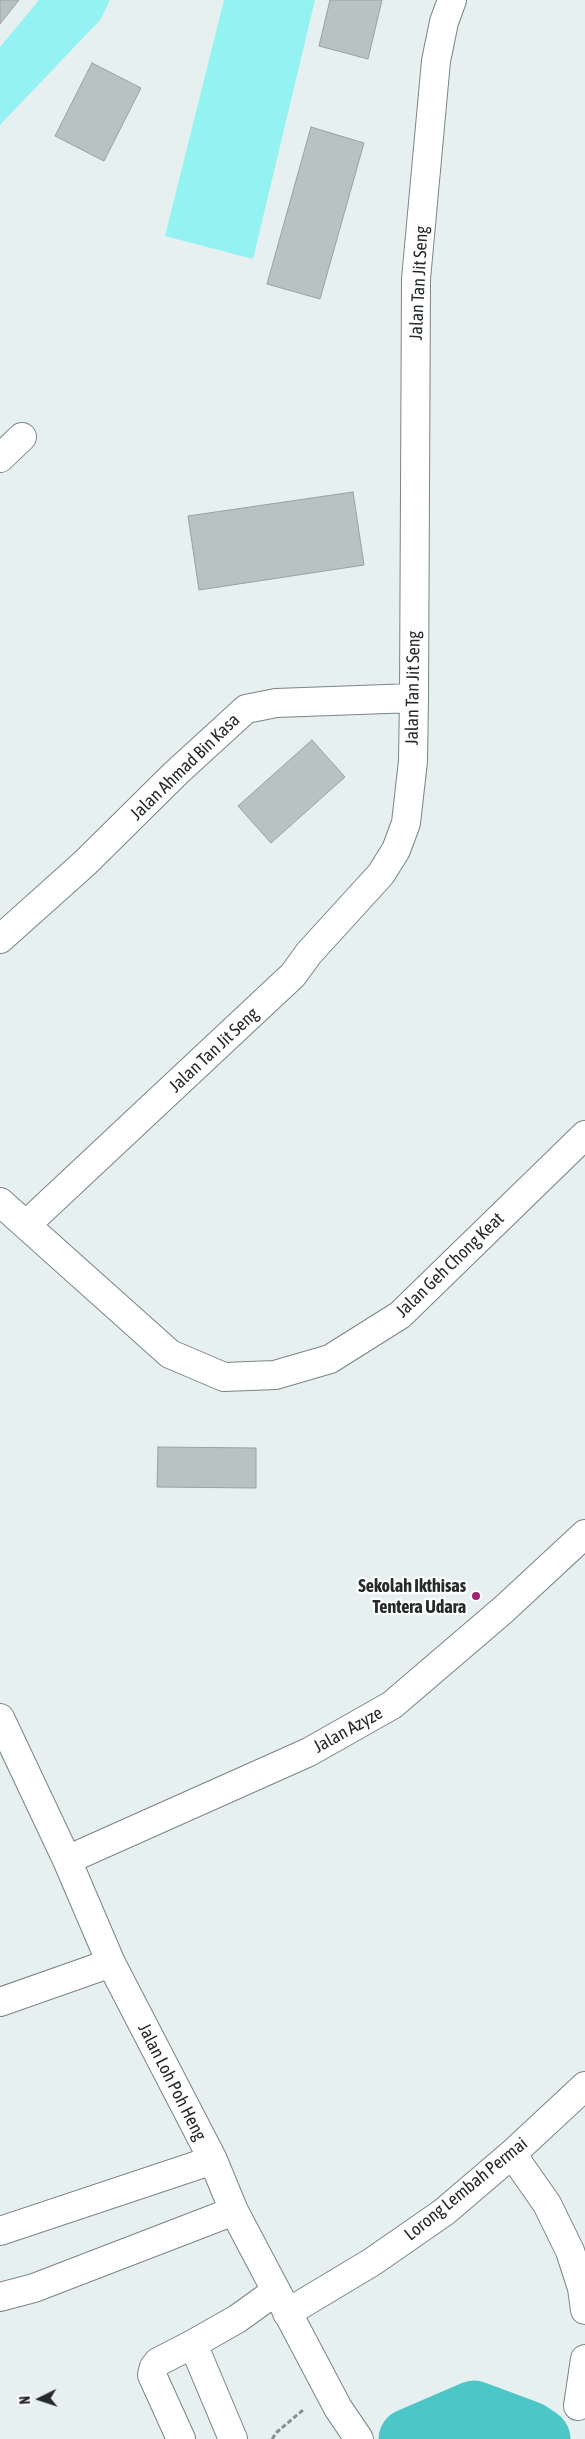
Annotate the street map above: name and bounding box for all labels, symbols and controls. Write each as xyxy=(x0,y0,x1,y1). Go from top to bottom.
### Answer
street label: Jalan Tan Jit Seng xyxy=(405,225,433,341)
street label: Jalan Tan Jit Seng xyxy=(401,631,425,745)
street label: Jalan Ahmad Bin Kasa xyxy=(126,709,244,825)
street label: Jalan Tan Jit Seng xyxy=(165,1003,263,1097)
street label: Jalan Geh Chong Keat xyxy=(392,1208,508,1322)
place label: Sekolah Ikthisas Tentera Udara xyxy=(358,1575,466,1618)
marker: Sekolah Ikthisas Tentera Udara xyxy=(470,1590,482,1602)
street label: Jalan Azyze xyxy=(310,1702,386,1758)
street label: Jalan Loh Poh Heng xyxy=(133,2020,211,2144)
street label: Lorong Lembah Permai xyxy=(400,2133,532,2245)
north arrow xyxy=(15,2374,65,2424)
text: N xyxy=(17,2395,33,2405)

